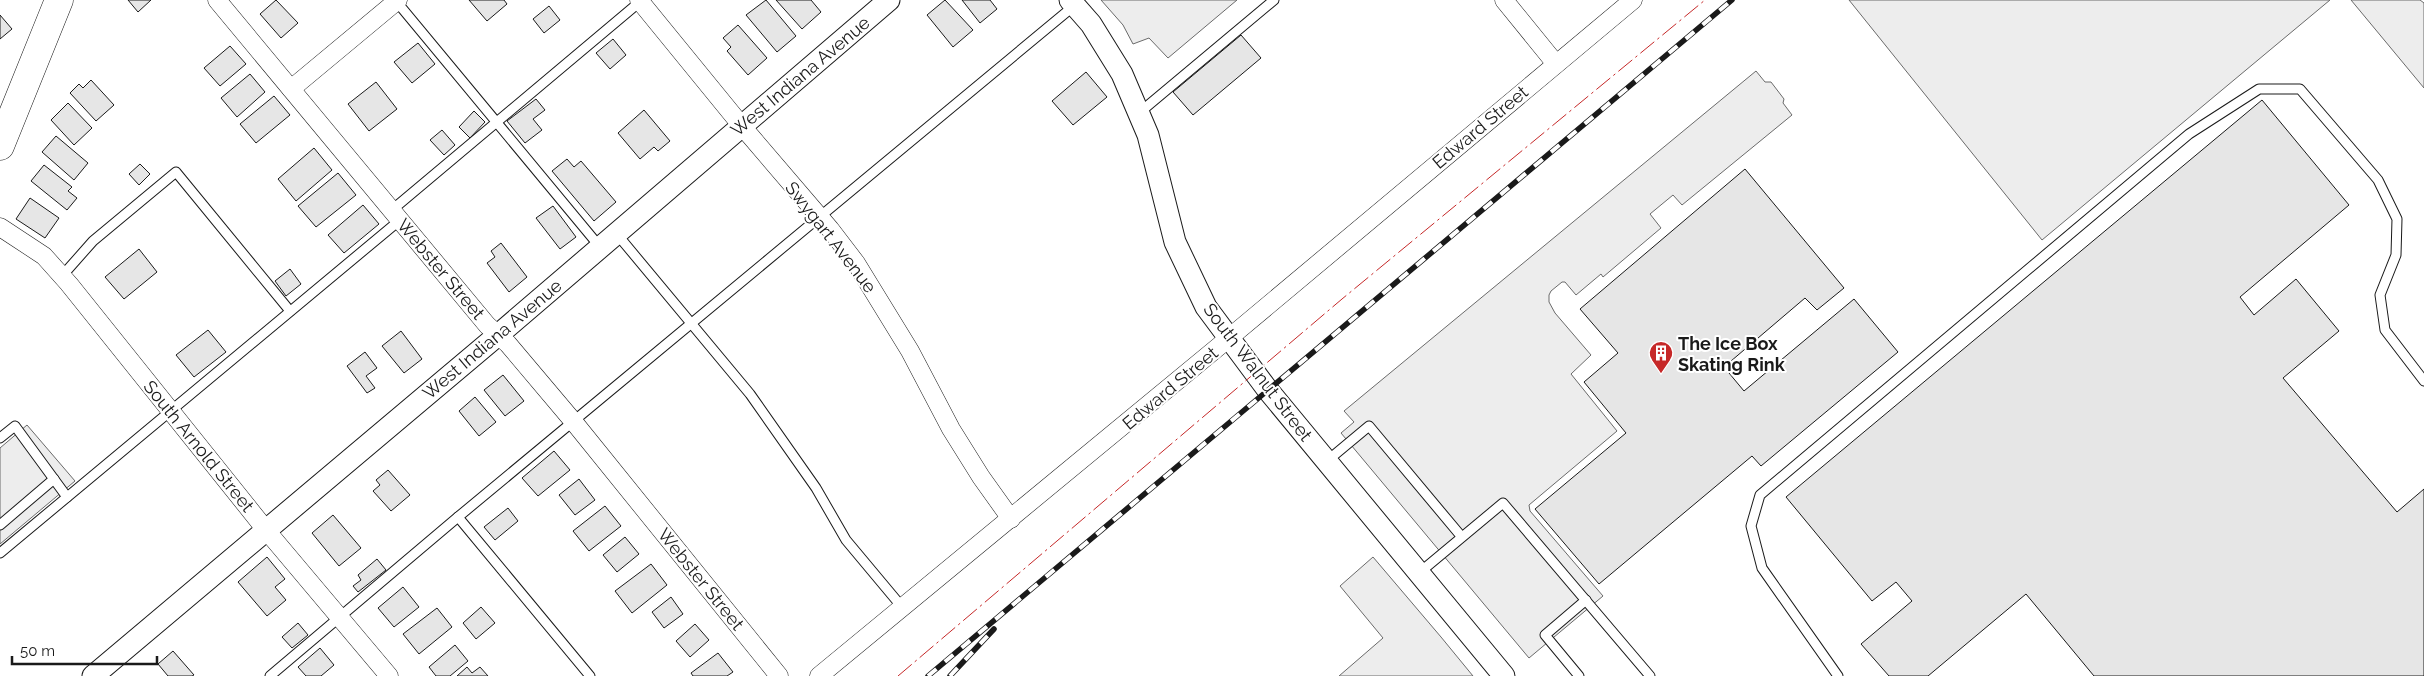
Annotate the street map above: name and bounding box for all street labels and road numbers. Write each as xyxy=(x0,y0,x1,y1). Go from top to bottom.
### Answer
street label: West Indiana Avenue xyxy=(726,11,874,140)
street label: Edward Street xyxy=(1428,81,1532,173)
street label: Swygart Avenue xyxy=(781,177,881,297)
street label: Webster Street xyxy=(393,214,489,324)
street label: West Indiana Avenue xyxy=(418,274,566,403)
street label: South Walnut Street xyxy=(1199,299,1317,445)
street label: Edward Street xyxy=(1118,342,1222,434)
street label: South Arnold Street xyxy=(139,376,259,516)
street label: Webster Street xyxy=(654,524,748,634)

